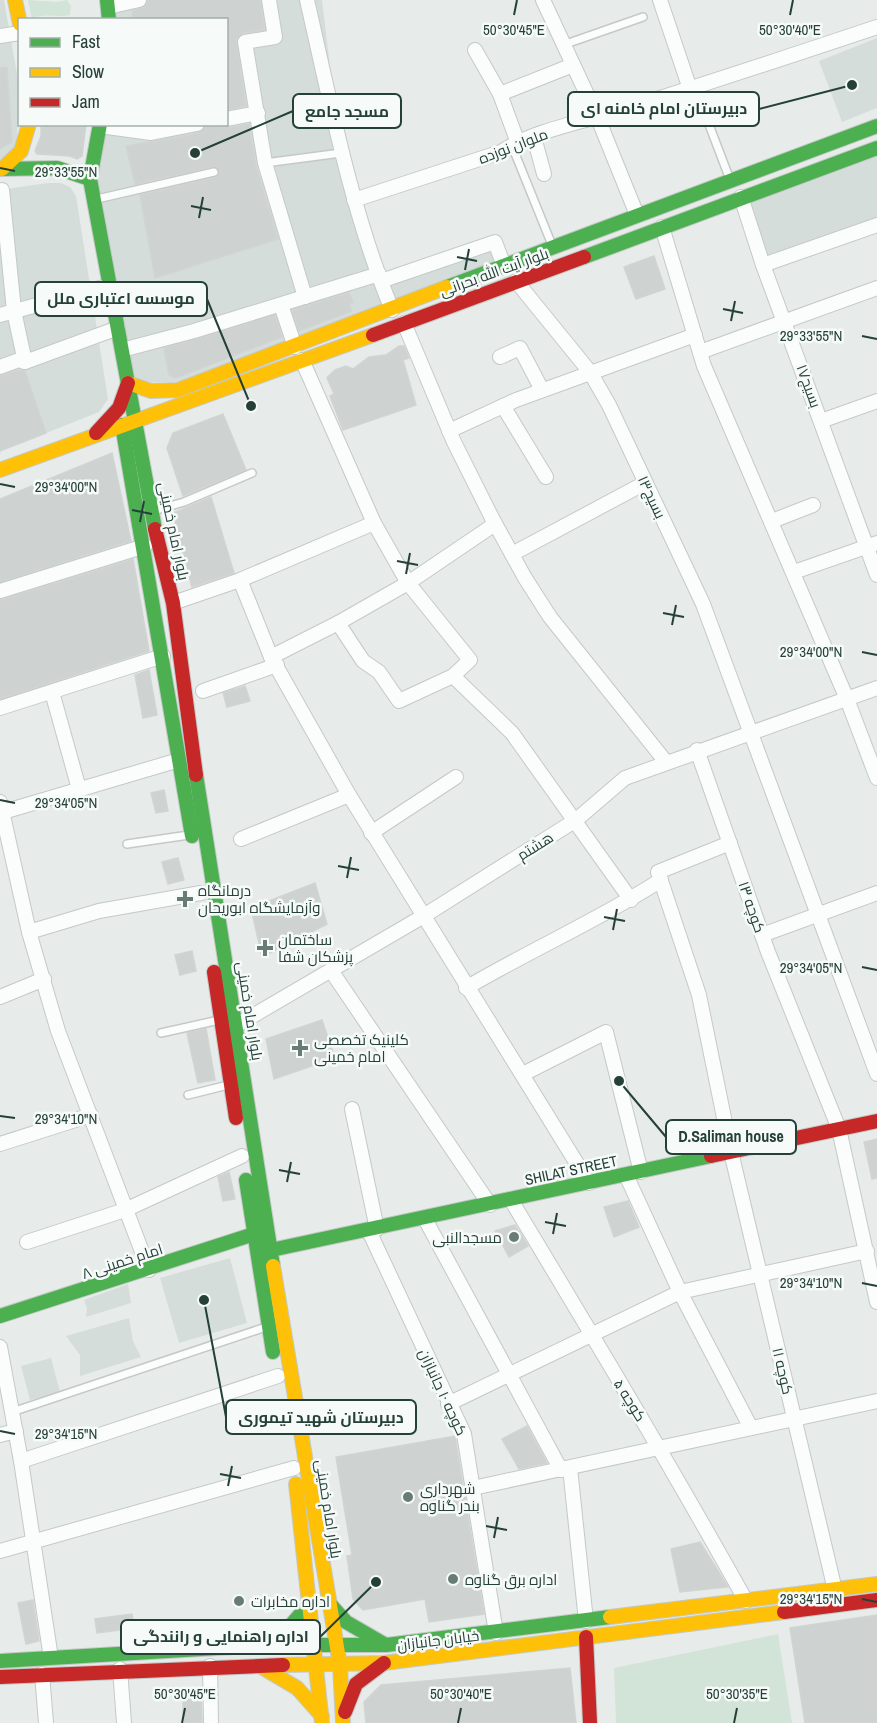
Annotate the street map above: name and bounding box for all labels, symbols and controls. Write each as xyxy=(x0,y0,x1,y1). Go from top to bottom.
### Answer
legend xyxy=(18,18,228,126)
text: 50°30'45"E xyxy=(483,19,545,40)
text: 50°30'40"E xyxy=(759,19,821,40)
text: Fast xyxy=(72,29,100,54)
text: Slow xyxy=(72,59,104,84)
text: Jam xyxy=(72,89,100,114)
callout: دبیرستان امام خامنه ای xyxy=(568,92,759,126)
callout: مسجد جامع xyxy=(293,94,401,128)
text: دبیرستان امام خامنه ای xyxy=(581,97,747,120)
text: مسجد جامع xyxy=(305,100,389,122)
street label: ملوان نوزده xyxy=(475,123,551,169)
text: 29°33'55"N xyxy=(35,161,97,182)
street label: بلوار آیت الله بحرانی xyxy=(437,243,551,301)
callout: موسسه اعتباری ملل xyxy=(35,282,207,316)
text: موسسه اعتباری ملل xyxy=(47,287,195,309)
text: 29°33'55"N xyxy=(780,325,842,346)
street label: بسیج۱۷ xyxy=(791,361,827,411)
street label: بسیج۱۳ xyxy=(632,472,671,522)
text: 29°34'00"N xyxy=(35,476,97,497)
street label: بلوار امام خمینی xyxy=(153,480,195,582)
text: 29°34'00"N xyxy=(780,641,842,662)
text: 29°34'05"N xyxy=(35,792,97,813)
street label: هشتم xyxy=(513,827,557,865)
street label: کوچه ۱۳ xyxy=(733,878,771,936)
place label: درمانگاه وآزمایشگاه ابوریحان xyxy=(198,880,320,918)
marker: درمانگاه وآزمایشگاه ابوریحان xyxy=(176,890,194,908)
place label: ساختمان پزشکان شفا xyxy=(278,929,353,967)
marker: ساختمان پزشکان شفا xyxy=(256,939,274,957)
text: 29°34'05"N xyxy=(780,957,842,978)
street label: بلوار امام خمینی xyxy=(232,960,268,1062)
place label: کلینیک تخصصی امام خمینی xyxy=(314,1029,409,1067)
marker: کلینیک تخصصی امام خمینی xyxy=(291,1039,309,1057)
text: 29°34'10"N xyxy=(35,1108,97,1129)
callout: D.Saliman house xyxy=(666,1120,796,1154)
text: D.Saliman house xyxy=(678,1125,784,1147)
street label: SHILAT STREET xyxy=(523,1150,620,1190)
place label: مسجدالنبی xyxy=(432,1227,502,1248)
marker: مسجدالنبی xyxy=(507,1230,521,1244)
street label: امام خمینی ۸ xyxy=(79,1238,165,1284)
text: 29°34'10"N xyxy=(780,1272,842,1293)
street label: کوچه ۱۰ جانبازان xyxy=(414,1345,472,1439)
street label: کوچه ۱۱ xyxy=(767,1345,799,1397)
street label: کوچه ۵ xyxy=(609,1375,651,1425)
callout: دبیرستان شهید تیموری xyxy=(226,1400,416,1434)
text: دبیرستان شهید تیموری xyxy=(238,1406,404,1428)
text: 29°34'15"N xyxy=(35,1423,97,1444)
street label: بلوار امام خمینی xyxy=(311,1458,347,1560)
place label: شهرداری بندر گناوه xyxy=(420,1478,480,1516)
marker: شهرداری بندر گناوه xyxy=(401,1490,415,1504)
place label: اداره برق گناوه xyxy=(465,1569,557,1590)
marker: اداره برق گناوه xyxy=(446,1572,460,1586)
text: 29°34'15"N xyxy=(780,1588,842,1609)
place label: اداره مخابرات xyxy=(251,1591,330,1612)
marker: اداره مخابرات xyxy=(232,1594,246,1608)
callout: اداره راهنمایی و رانندگی xyxy=(121,1620,320,1654)
text: اداره راهنمایی و رانندگی xyxy=(133,1625,309,1647)
street label: خیابان جانبازان xyxy=(396,1625,480,1655)
text: 50°30'45"E xyxy=(154,1683,216,1704)
text: 50°30'40"E xyxy=(430,1683,492,1704)
text: 50°30'35"E xyxy=(706,1683,768,1704)

